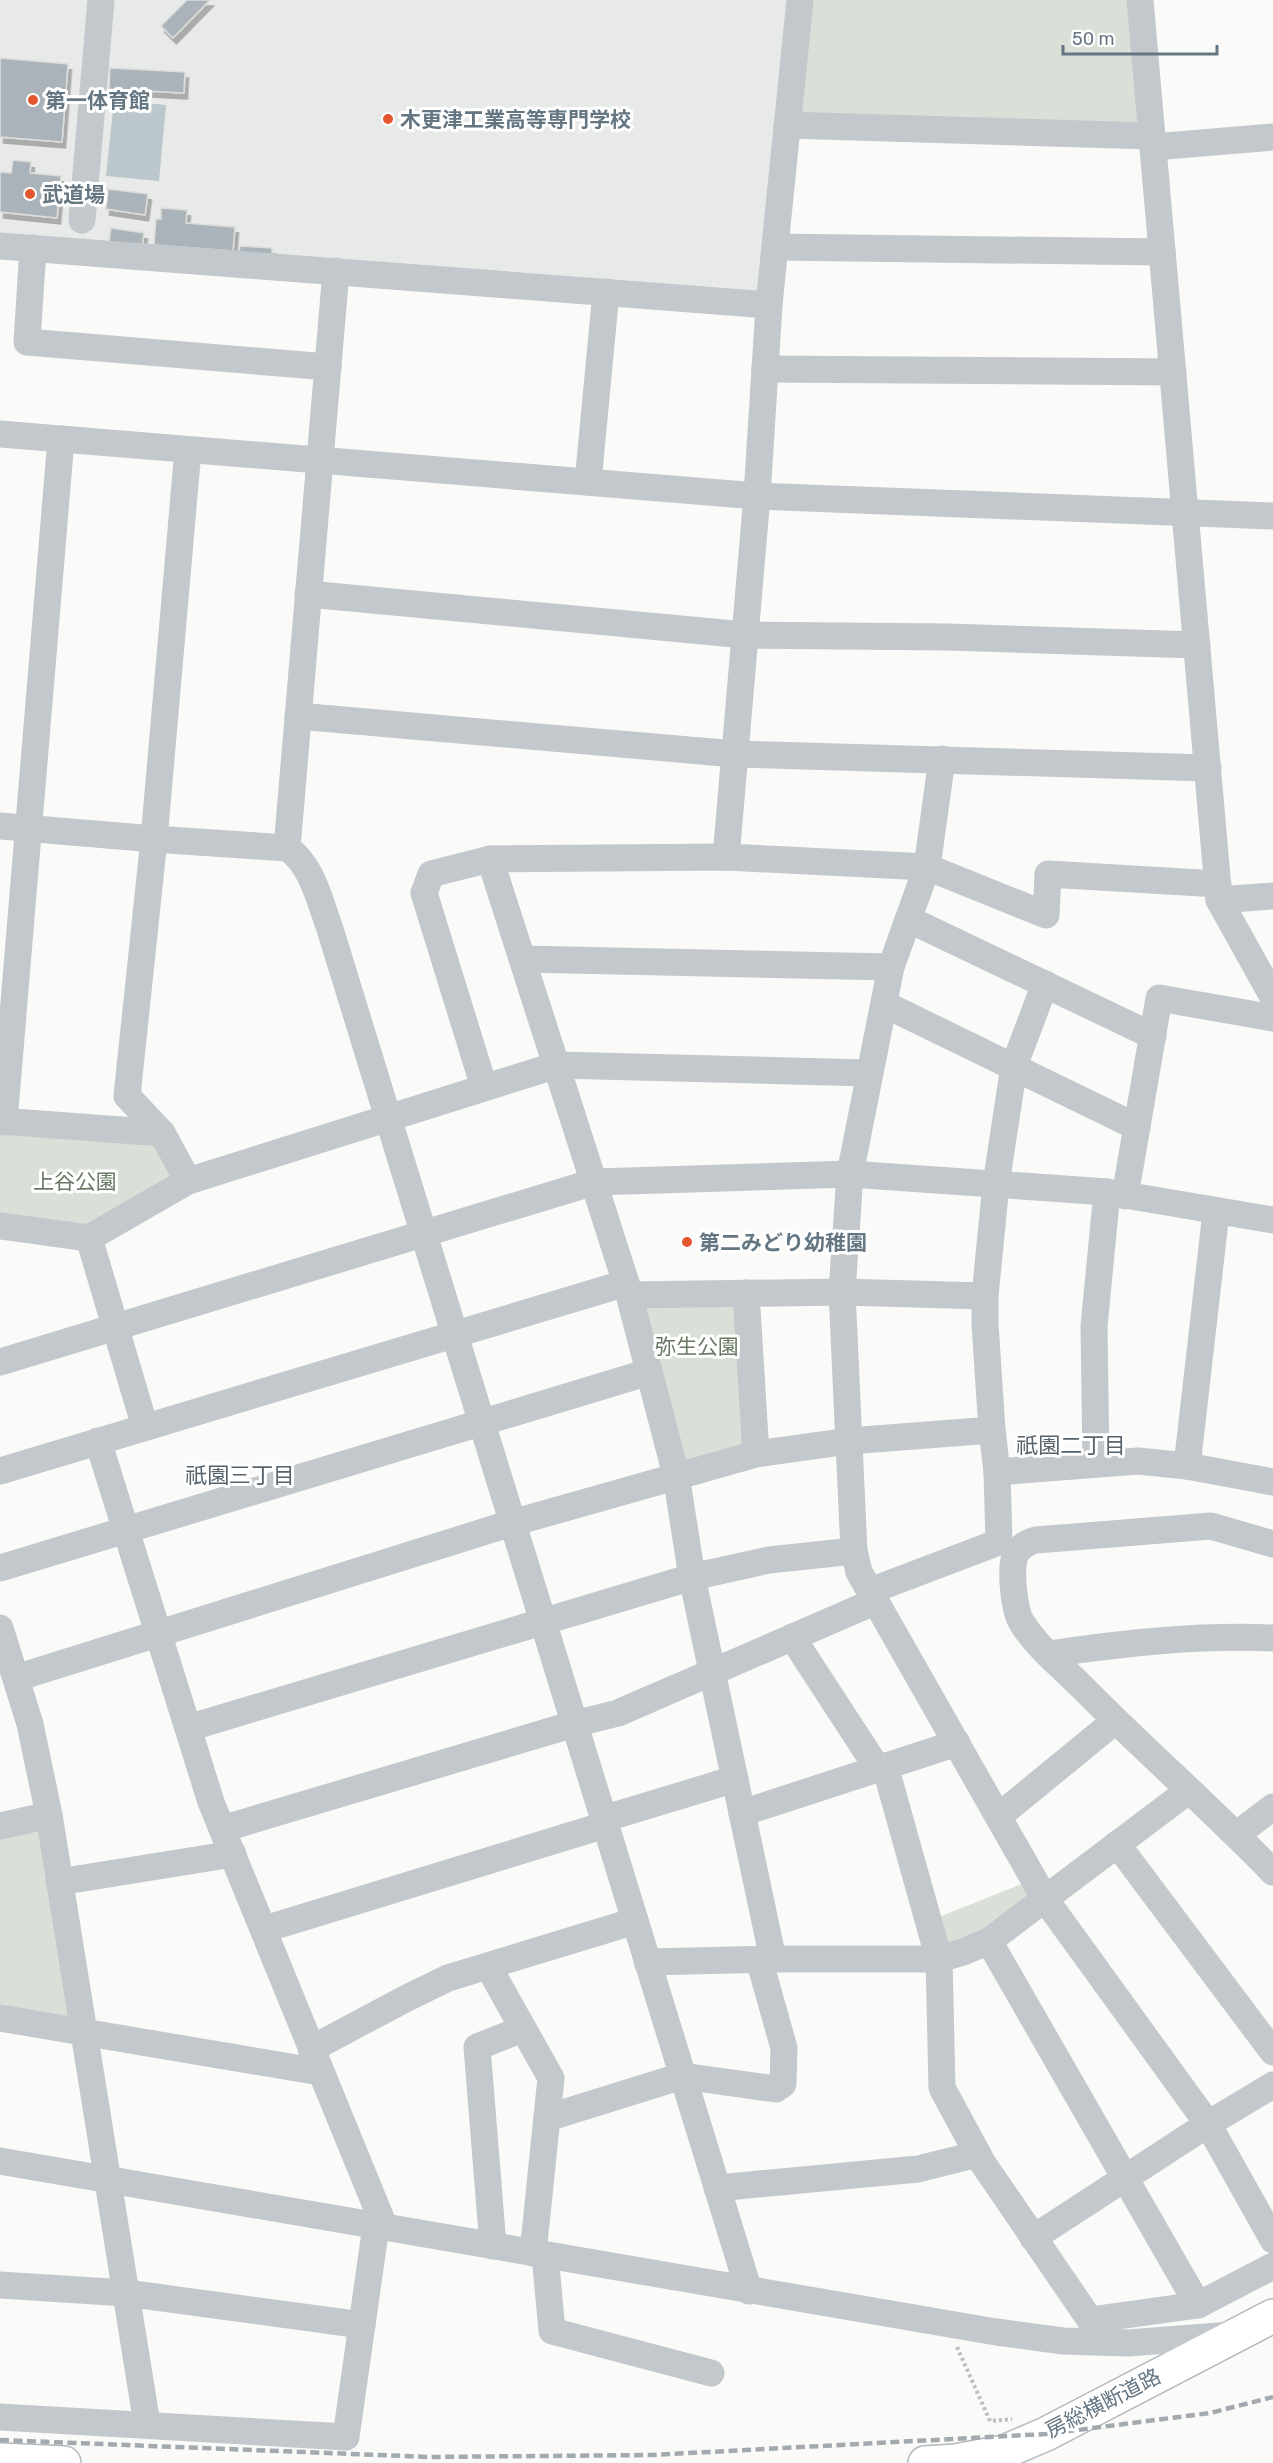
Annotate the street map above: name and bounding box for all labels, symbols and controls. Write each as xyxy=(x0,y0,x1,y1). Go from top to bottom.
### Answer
scale bar xyxy=(1063,18,1218,56)
text: 50 m xyxy=(1072,28,1115,50)
place label: 第一体育館 xyxy=(45,88,150,113)
marker: 第一体育館 xyxy=(26,93,40,107)
place label: 木更津工業高等専門学校 xyxy=(400,107,631,132)
marker: 木更津工業高等専門学校 xyxy=(381,112,395,126)
place label: 武道場 xyxy=(42,182,105,207)
marker: 武道場 xyxy=(23,187,37,201)
park label: 上谷公園 xyxy=(33,1169,117,1194)
place label: 第二みどり幼稚園 xyxy=(699,1230,867,1255)
marker: 第二みどり幼稚園 xyxy=(680,1235,694,1249)
park label: 弥生公園 xyxy=(655,1334,739,1359)
district label: 祇園二丁目 xyxy=(1016,1432,1126,1459)
district label: 祇園三丁目 xyxy=(185,1462,295,1489)
street label: 房総横断道路 xyxy=(1041,2363,1165,2443)

